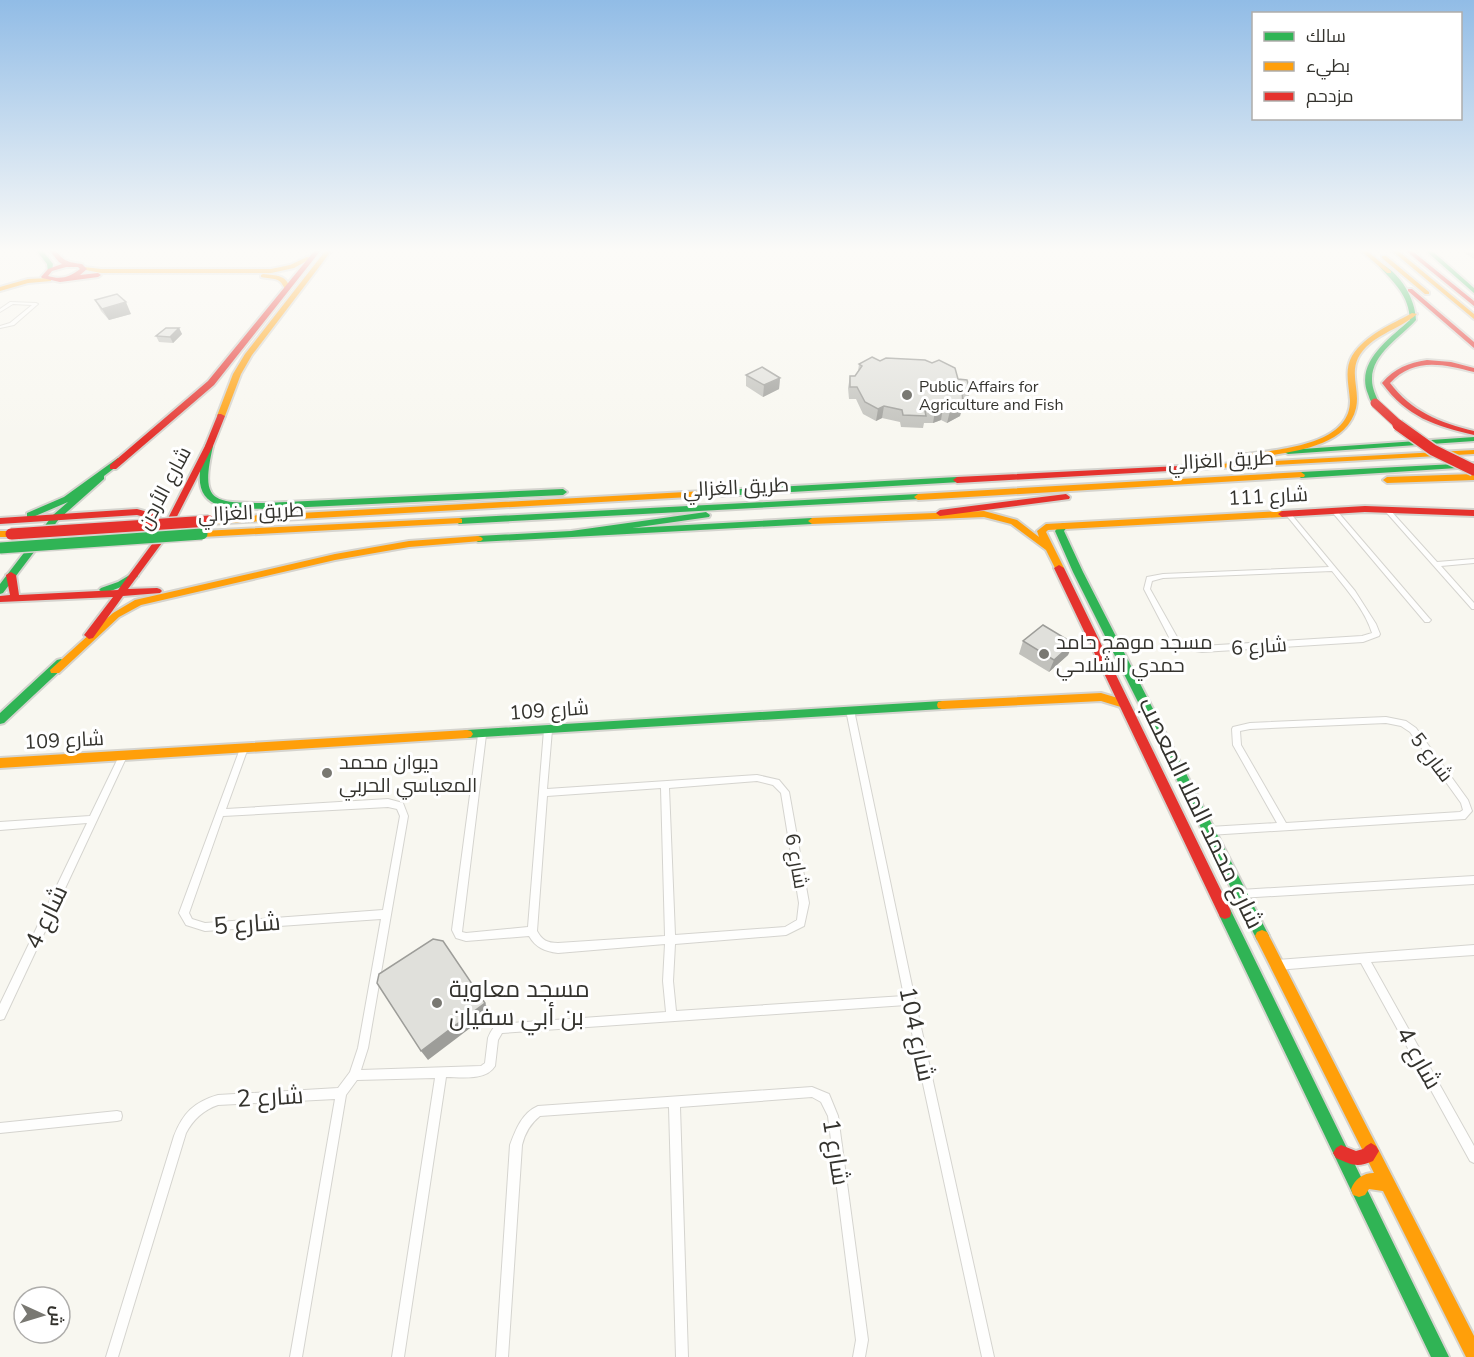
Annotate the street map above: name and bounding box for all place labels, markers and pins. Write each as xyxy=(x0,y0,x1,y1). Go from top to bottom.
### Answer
place label: Public Affairs for Agriculture and Fish xyxy=(919,376,1063,416)
marker: Public Affairs for Agriculture and Fish xyxy=(900,388,914,402)
place label: مسجد موهج حامد حمدي الشلاحي xyxy=(1056,629,1213,681)
marker: مسجد موهج حامد حمدي الشلاحي xyxy=(1037,647,1051,661)
place label: ديوان محمد المعباسي الحربي xyxy=(339,749,477,801)
marker: ديوان محمد المعباسي الحربي xyxy=(320,766,334,780)
place label: مسجد معاوية بن أبي سفيان xyxy=(449,973,590,1036)
marker: مسجد معاوية بن أبي سفيان xyxy=(430,996,444,1010)

